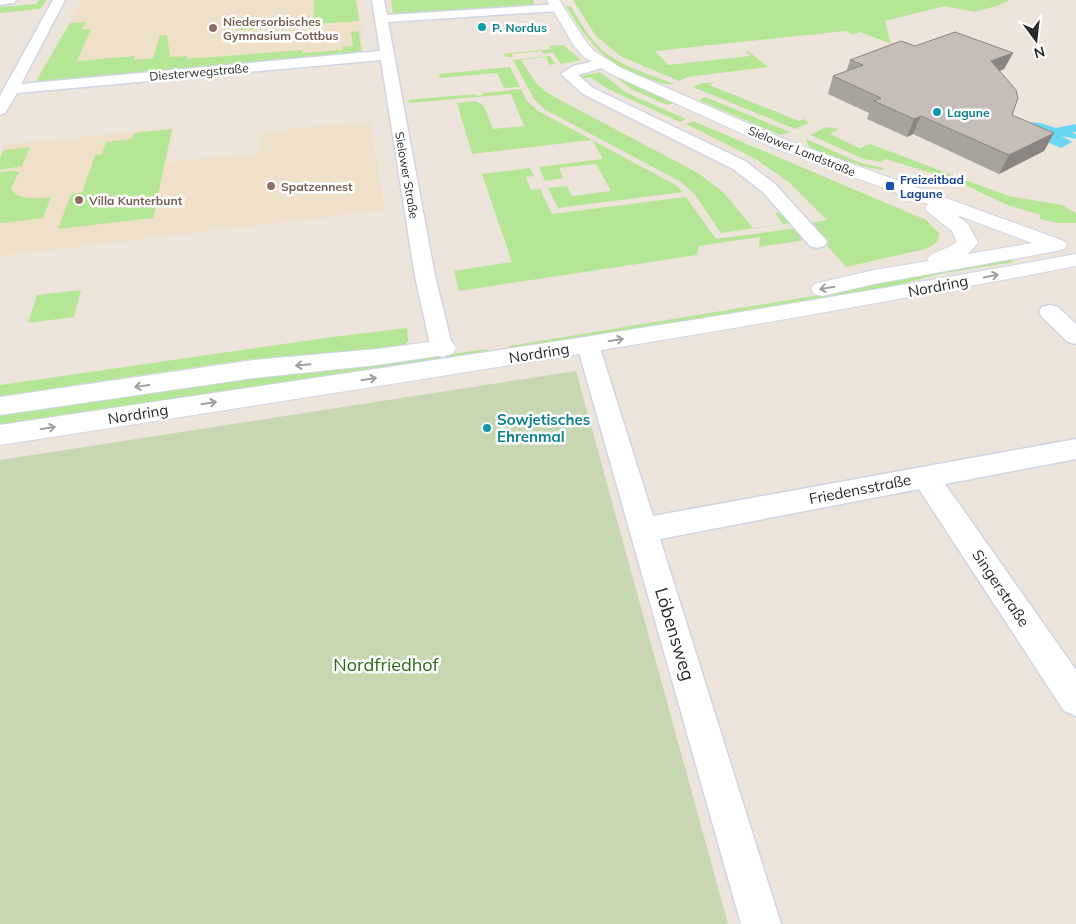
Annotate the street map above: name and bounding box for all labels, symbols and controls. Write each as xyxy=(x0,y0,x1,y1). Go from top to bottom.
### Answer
place label: Niedersorbisches Gymnasium Cottbus xyxy=(223,14,338,43)
north arrow xyxy=(1011,15,1061,65)
place label: P. Nordus xyxy=(492,20,547,35)
marker: P. Nordus xyxy=(476,21,488,33)
marker: Niedersorbisches Gymnasium Cottbus xyxy=(207,22,219,34)
text: N xyxy=(1032,42,1047,63)
street label: Diesterwegstraße xyxy=(149,60,249,84)
place label: Lagune xyxy=(947,105,990,120)
marker: Lagune xyxy=(931,106,943,118)
street label: Sielower Landstraße xyxy=(746,123,858,179)
street label: Sielower Straße xyxy=(392,130,422,220)
place label: Freizeitbad Lagune xyxy=(900,172,964,201)
place label: Spatzennest xyxy=(281,179,353,194)
marker: Spatzennest xyxy=(265,180,277,192)
marker: Freizeitbad Lagune xyxy=(884,180,896,192)
place label: Villa Kunterbunt xyxy=(88,193,183,208)
marker: Villa Kunterbunt xyxy=(73,194,85,206)
one-way arrow xyxy=(983,270,999,280)
street label: Nordring xyxy=(906,271,970,301)
one-way arrow xyxy=(819,283,835,293)
one-way arrow xyxy=(608,335,624,345)
street label: Nordring xyxy=(507,339,571,367)
one-way arrow xyxy=(295,360,311,369)
one-way arrow xyxy=(361,373,377,383)
one-way arrow xyxy=(134,381,150,391)
one-way arrow xyxy=(200,398,216,408)
street label: Nordring xyxy=(106,400,170,428)
place label: Sowjetisches Ehrenmal xyxy=(497,410,590,446)
marker: Sowjetisches Ehrenmal xyxy=(481,422,493,434)
one-way arrow xyxy=(40,423,56,433)
street label: Friedensstraße xyxy=(807,470,913,508)
street label: Singerstraße xyxy=(968,546,1034,630)
street label: Löbensweg xyxy=(650,585,700,683)
park label: Nordfriedhof xyxy=(333,653,440,676)

